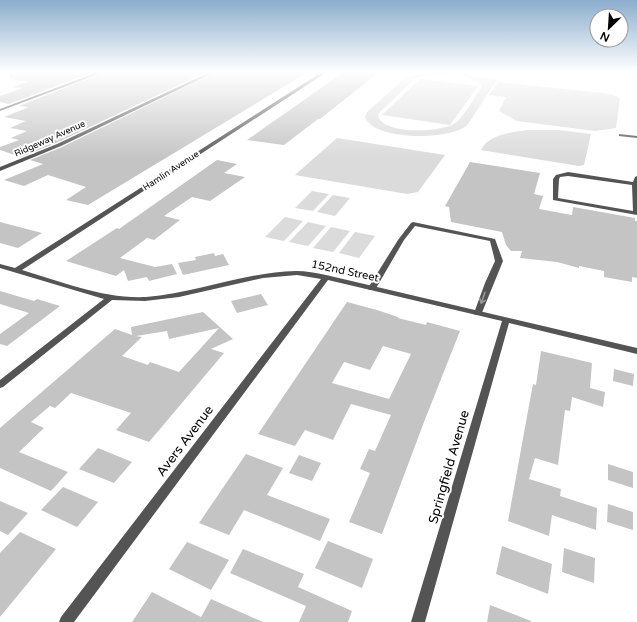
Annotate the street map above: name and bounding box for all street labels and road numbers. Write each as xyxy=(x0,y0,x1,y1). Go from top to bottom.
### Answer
street label: Ridgeway Avenue xyxy=(13,118,87,160)
street label: Hamlin Avenue xyxy=(141,149,201,193)
street label: 152nd Street xyxy=(310,258,380,284)
street label: Avers Avenue xyxy=(153,402,217,480)
street label: Springfield Avenue xyxy=(425,408,473,526)

